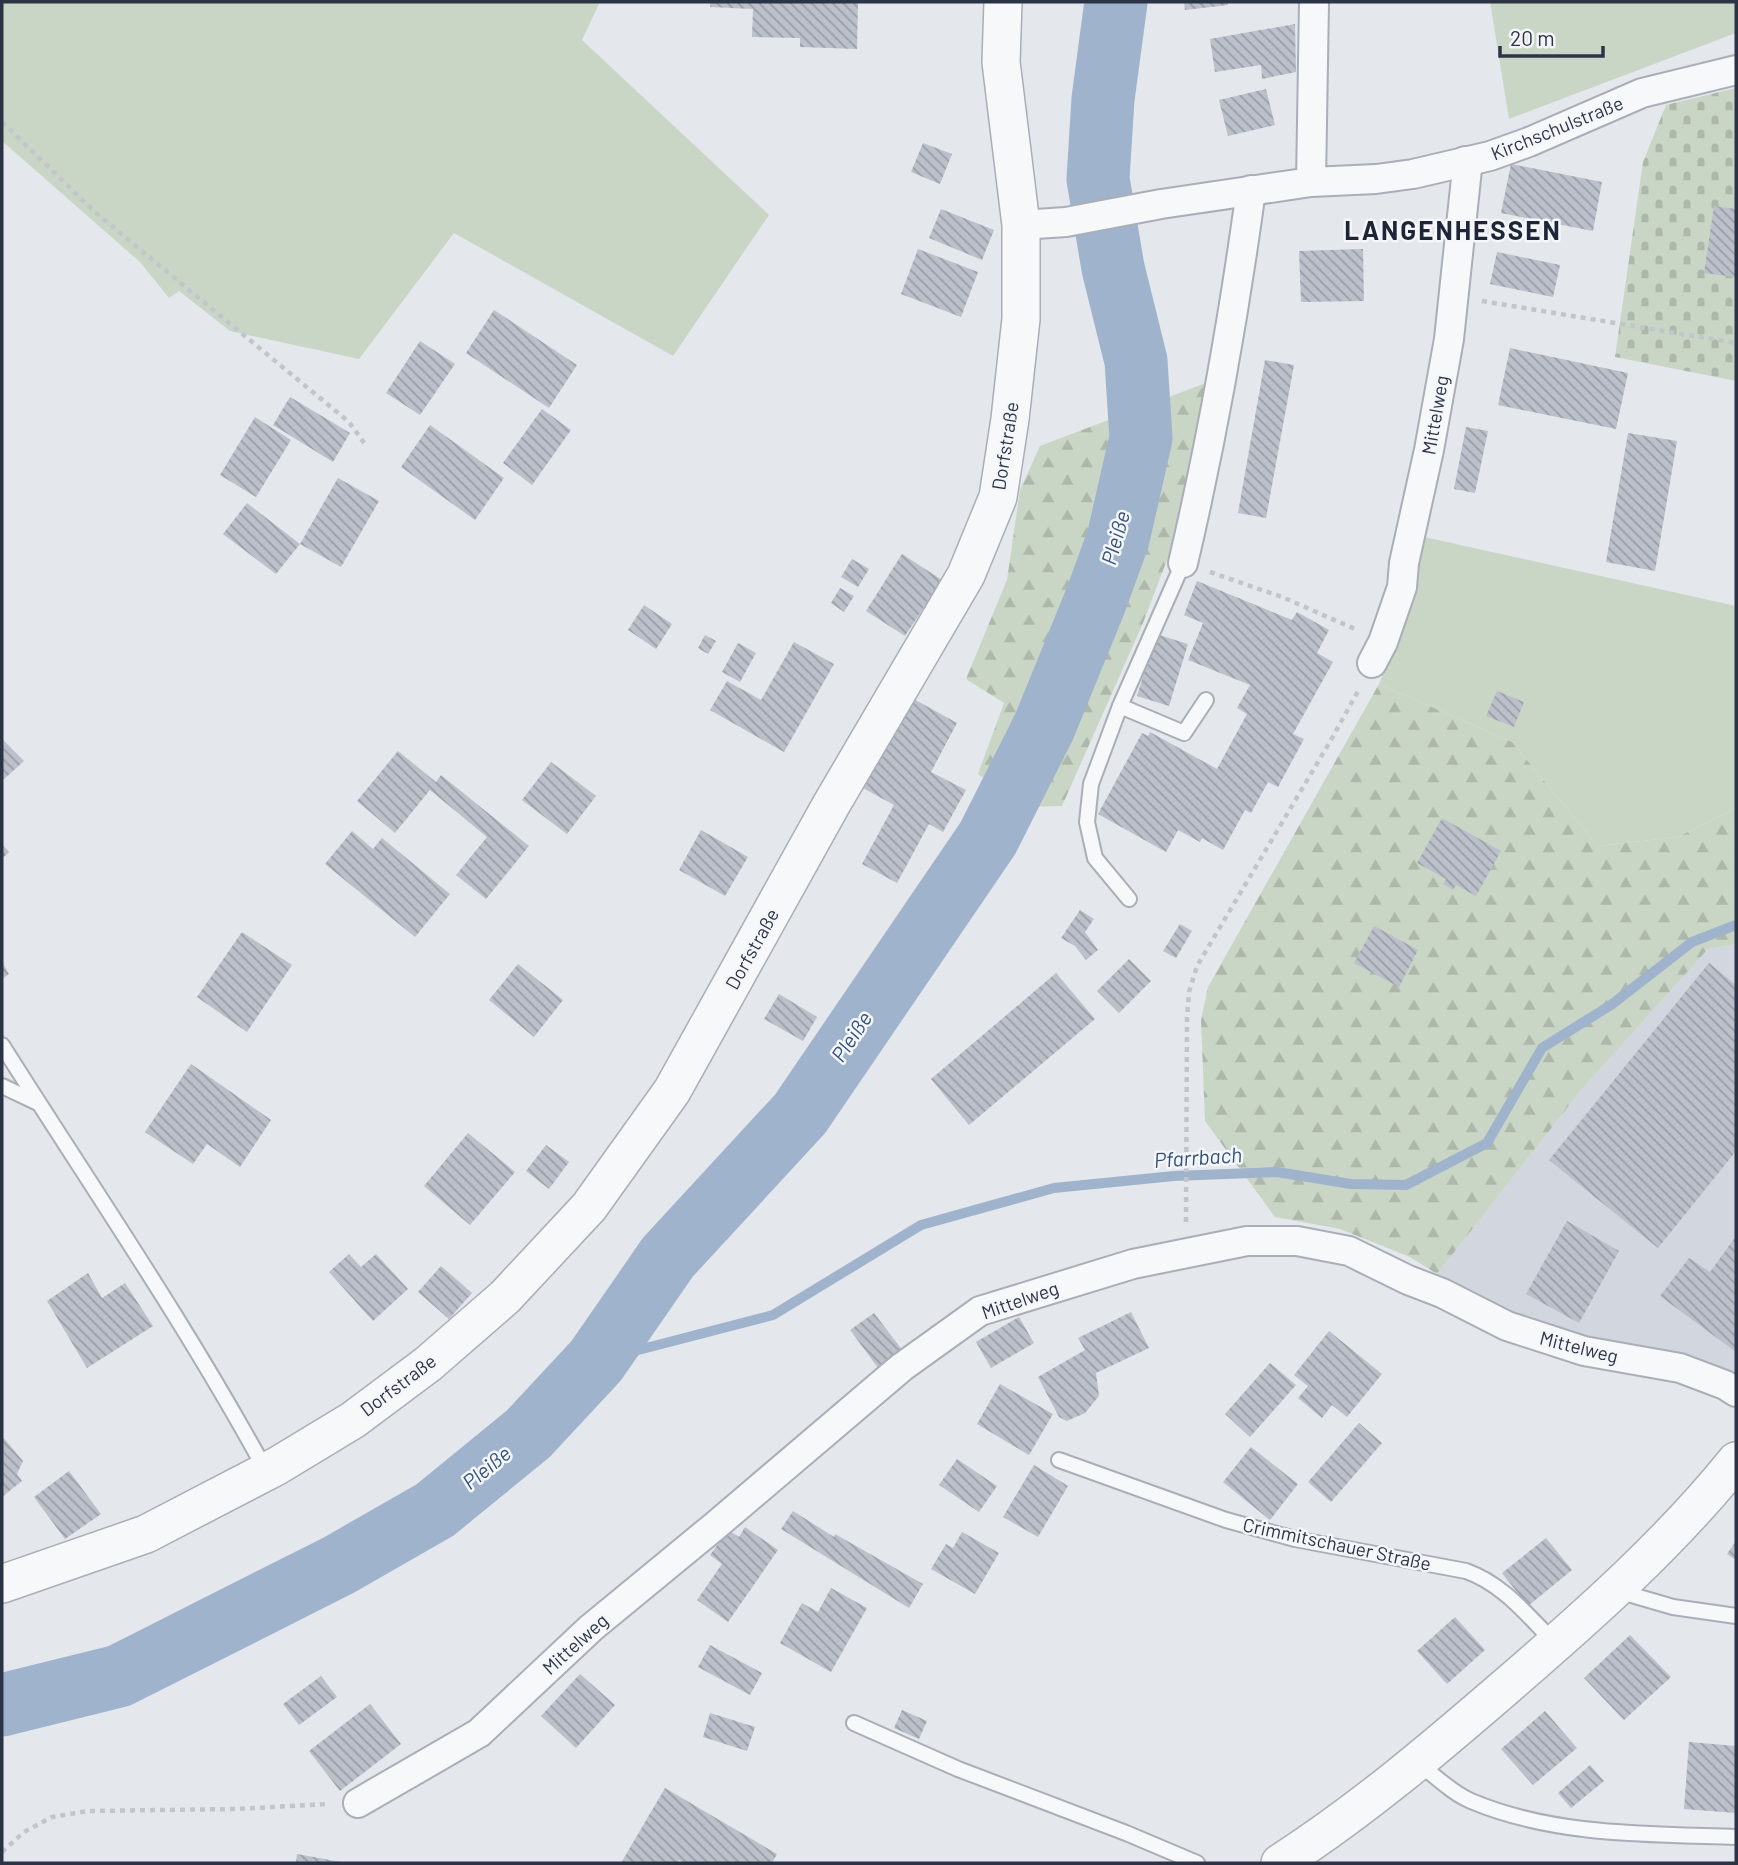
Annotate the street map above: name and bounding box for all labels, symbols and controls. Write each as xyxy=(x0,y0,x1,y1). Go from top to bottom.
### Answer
scale bar xyxy=(1500,14,1603,58)
text: 20 m xyxy=(1510,25,1555,50)
street label: Kirchschulstraße xyxy=(1487,91,1626,165)
district label: LANGENHESSEN xyxy=(1344,214,1562,245)
street label: Mittelweg xyxy=(1416,373,1453,456)
street label: Dorfstraße xyxy=(986,400,1023,492)
water label: Pleiße xyxy=(1095,508,1134,567)
street label: Dorfstraße xyxy=(720,904,783,993)
water label: Pleiße xyxy=(825,1006,876,1066)
water label: Pfarrbach xyxy=(1153,1141,1243,1172)
street label: Mittelweg xyxy=(978,1276,1061,1323)
street label: Mittelweg xyxy=(1537,1326,1621,1367)
street label: Dorfstraße xyxy=(355,1349,440,1421)
water label: Pleiße xyxy=(457,1440,515,1494)
street label: Crimmitschauer Straße xyxy=(1241,1512,1433,1575)
street label: Mittelweg xyxy=(537,1608,612,1679)

